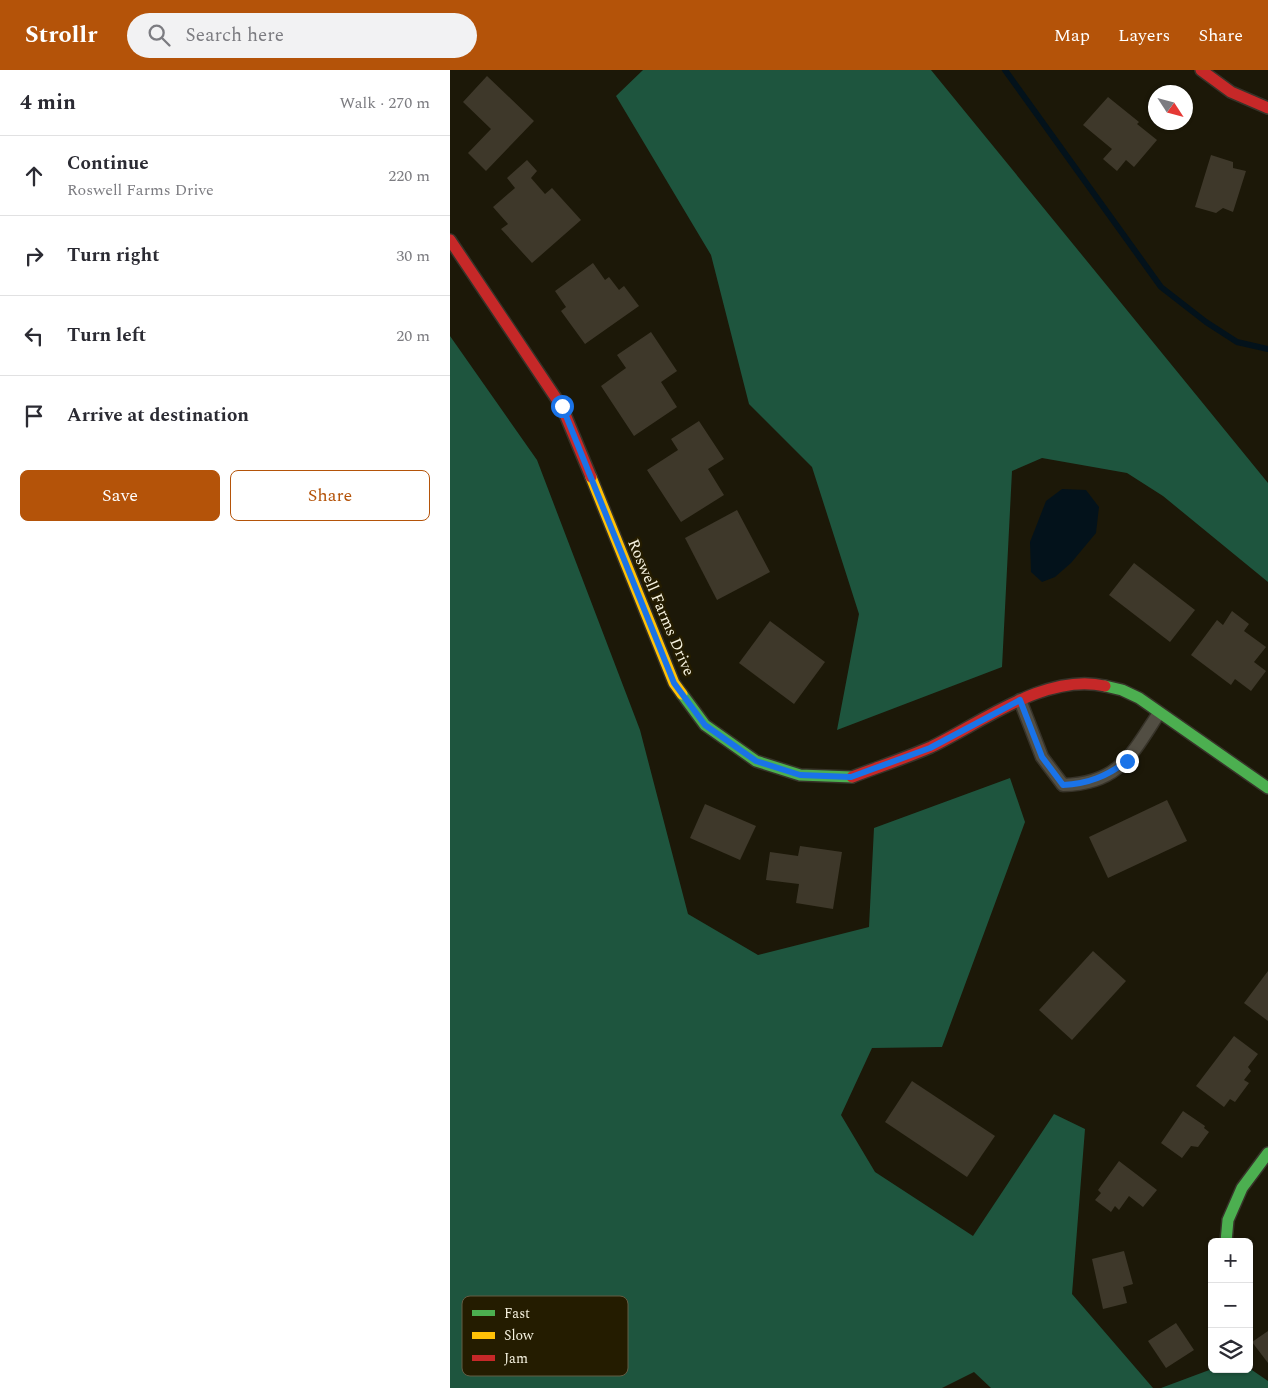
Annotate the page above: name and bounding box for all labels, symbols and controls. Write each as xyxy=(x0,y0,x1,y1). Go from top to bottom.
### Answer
search box xyxy=(127,13,477,58)
text: Strollr xyxy=(25,17,97,53)
icon: search xyxy=(145,21,173,49)
text: Search here xyxy=(185,21,284,50)
text: Map xyxy=(1054,22,1090,49)
text: Layers xyxy=(1118,22,1170,49)
text: Share xyxy=(1198,22,1243,49)
north arrow xyxy=(1148,85,1193,130)
text: 4 min xyxy=(20,87,76,119)
text: Walk · 270 m xyxy=(339,91,430,115)
text: Continue xyxy=(67,149,149,178)
icon: ahead xyxy=(20,162,48,190)
text: 220 m xyxy=(388,164,430,188)
text: Roswell Farms Drive xyxy=(67,178,214,202)
text: Turn right xyxy=(67,241,160,270)
icon: right xyxy=(20,242,48,270)
text: 30 m xyxy=(396,244,430,268)
text: Turn left xyxy=(67,321,146,350)
icon: left xyxy=(20,322,48,350)
text: 20 m xyxy=(396,324,430,348)
route start xyxy=(551,395,574,418)
text: Arrive at destination xyxy=(67,401,249,430)
icon: arrive xyxy=(20,402,48,430)
button: Save xyxy=(20,470,220,521)
button: Share xyxy=(230,470,430,521)
street label: Roswell Farms Drive xyxy=(621,535,701,680)
route end xyxy=(1116,750,1139,773)
map controls xyxy=(1208,1238,1253,1373)
button: + xyxy=(1208,1238,1253,1283)
button: − xyxy=(1208,1283,1253,1328)
legend xyxy=(462,1296,628,1376)
text: Fast xyxy=(504,1303,530,1324)
text: Slow xyxy=(504,1325,534,1346)
button: layers xyxy=(1208,1328,1253,1373)
text: Jam xyxy=(504,1348,528,1369)

